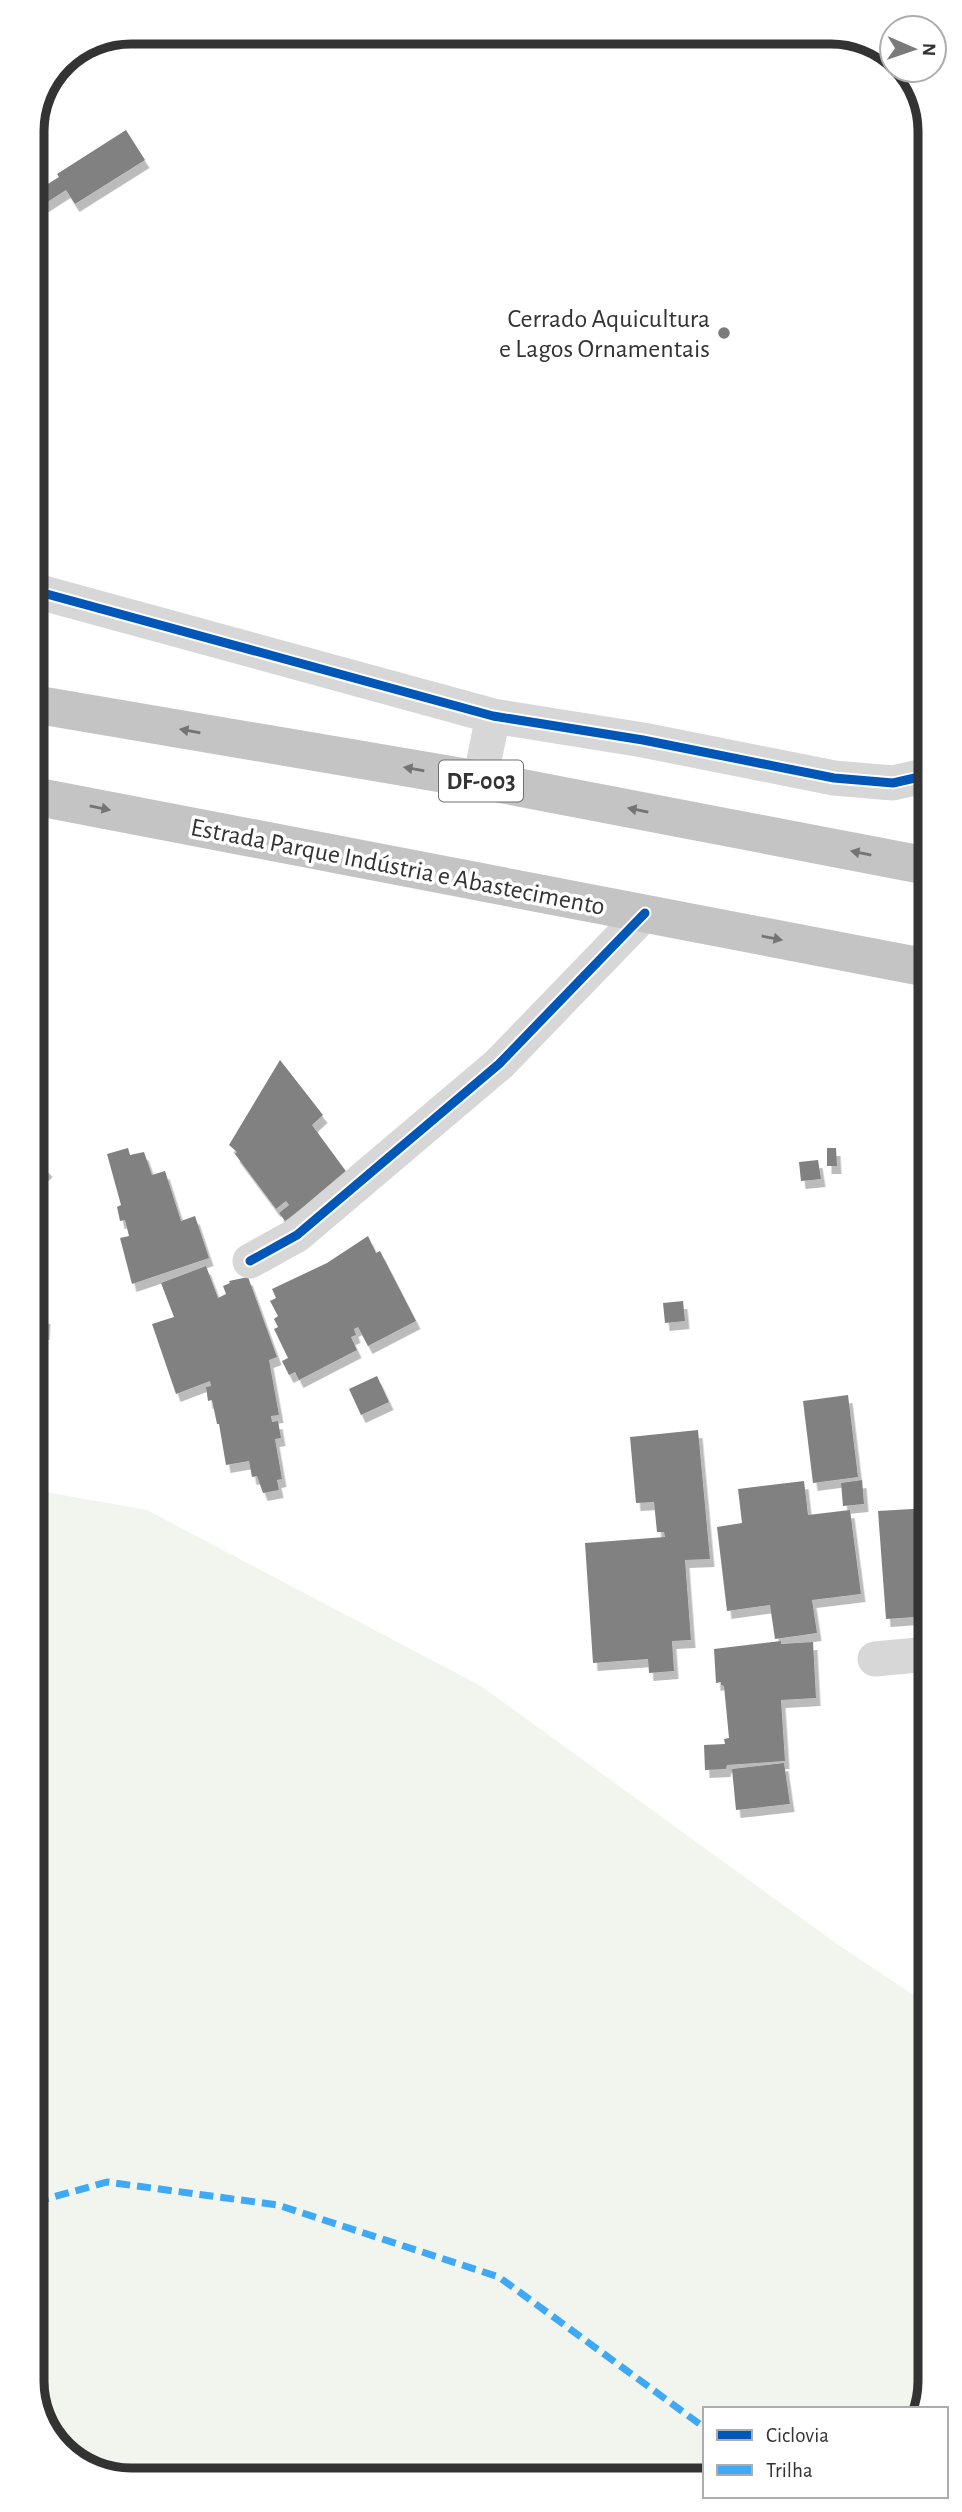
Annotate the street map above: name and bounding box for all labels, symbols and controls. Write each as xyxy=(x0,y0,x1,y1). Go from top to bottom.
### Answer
north arrow xyxy=(878,14,948,84)
text: N xyxy=(919,43,938,56)
place label: Cerrado Aquicultura e Lagos Ornamentais xyxy=(499,306,710,362)
marker: Cerrado Aquicultura e Lagos Ornamentais xyxy=(716,325,732,341)
one-way arrow xyxy=(179,725,201,736)
road number: DF-003 xyxy=(439,760,523,802)
one-way arrow xyxy=(403,763,425,774)
one-way arrow xyxy=(89,803,111,814)
one-way arrow xyxy=(627,805,649,816)
street label: Estrada Parque Indústria e Abastecimento xyxy=(189,814,607,920)
one-way arrow xyxy=(850,847,872,858)
one-way arrow xyxy=(761,932,783,943)
legend xyxy=(703,2407,948,2498)
text: Ciclovia xyxy=(766,2425,829,2446)
text: Trilha xyxy=(766,2460,813,2481)

